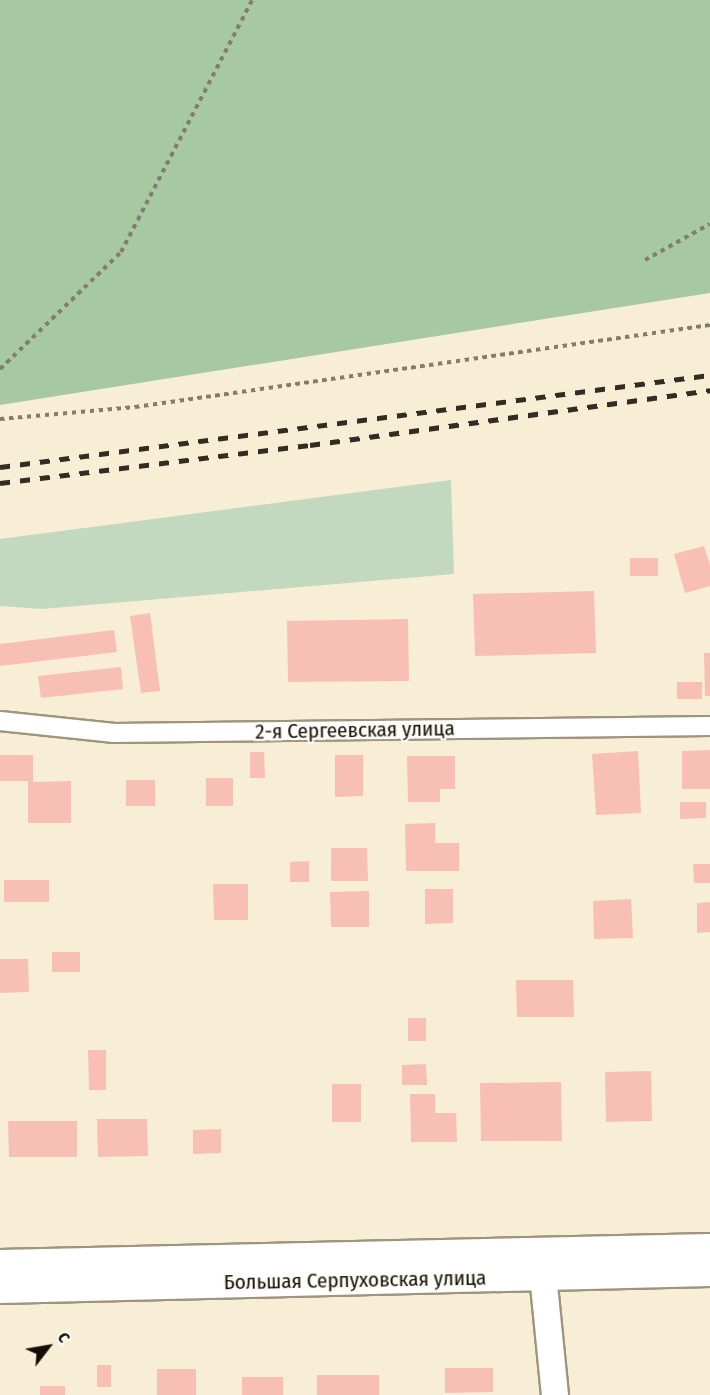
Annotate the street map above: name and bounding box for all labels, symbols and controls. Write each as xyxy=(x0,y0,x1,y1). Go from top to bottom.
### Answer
street label: 2-я Сергеевская улица xyxy=(255,716,455,744)
street label: Большая Серпуховская улица xyxy=(223,1265,487,1295)
north arrow xyxy=(18,1317,78,1377)
text: С xyxy=(54,1329,74,1346)

